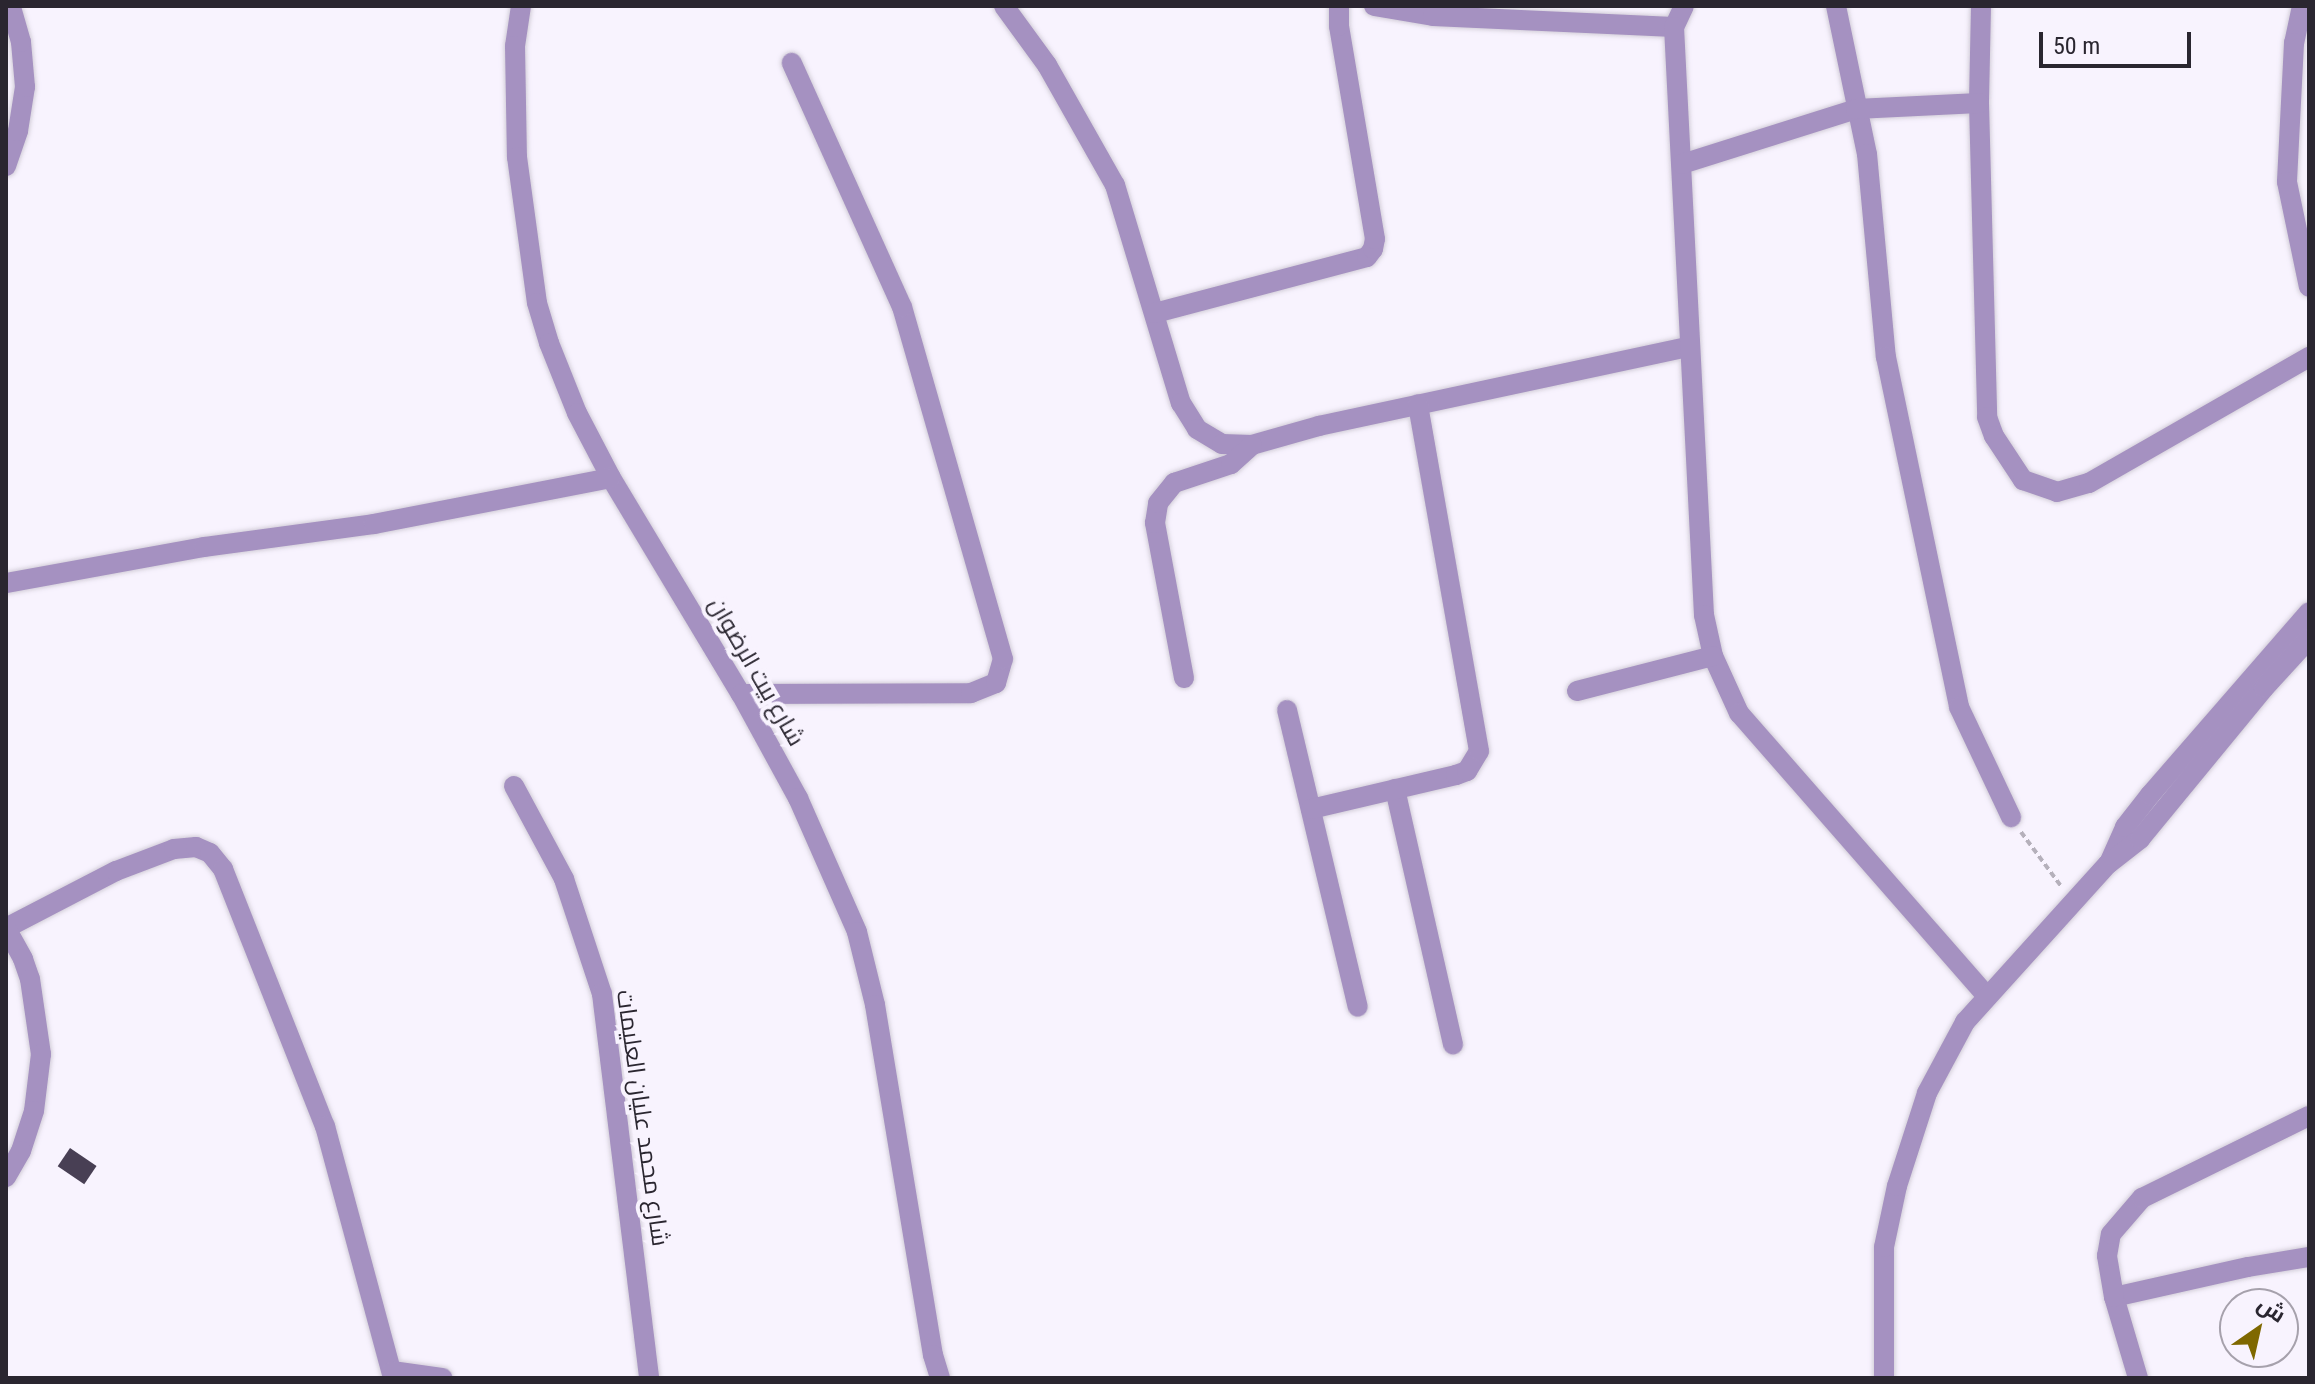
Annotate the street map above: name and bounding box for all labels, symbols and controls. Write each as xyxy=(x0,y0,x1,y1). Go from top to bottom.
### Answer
scale bar xyxy=(2043,16,2195,66)
text: 50 m xyxy=(2053,32,2100,60)
street label: شارع بيت الرضوان xyxy=(702,593,810,751)
street label: شارع محمد عليان العليمات xyxy=(610,988,674,1248)
north arrow xyxy=(2219,1288,2299,1368)
text: ش xyxy=(2253,1291,2290,1328)

